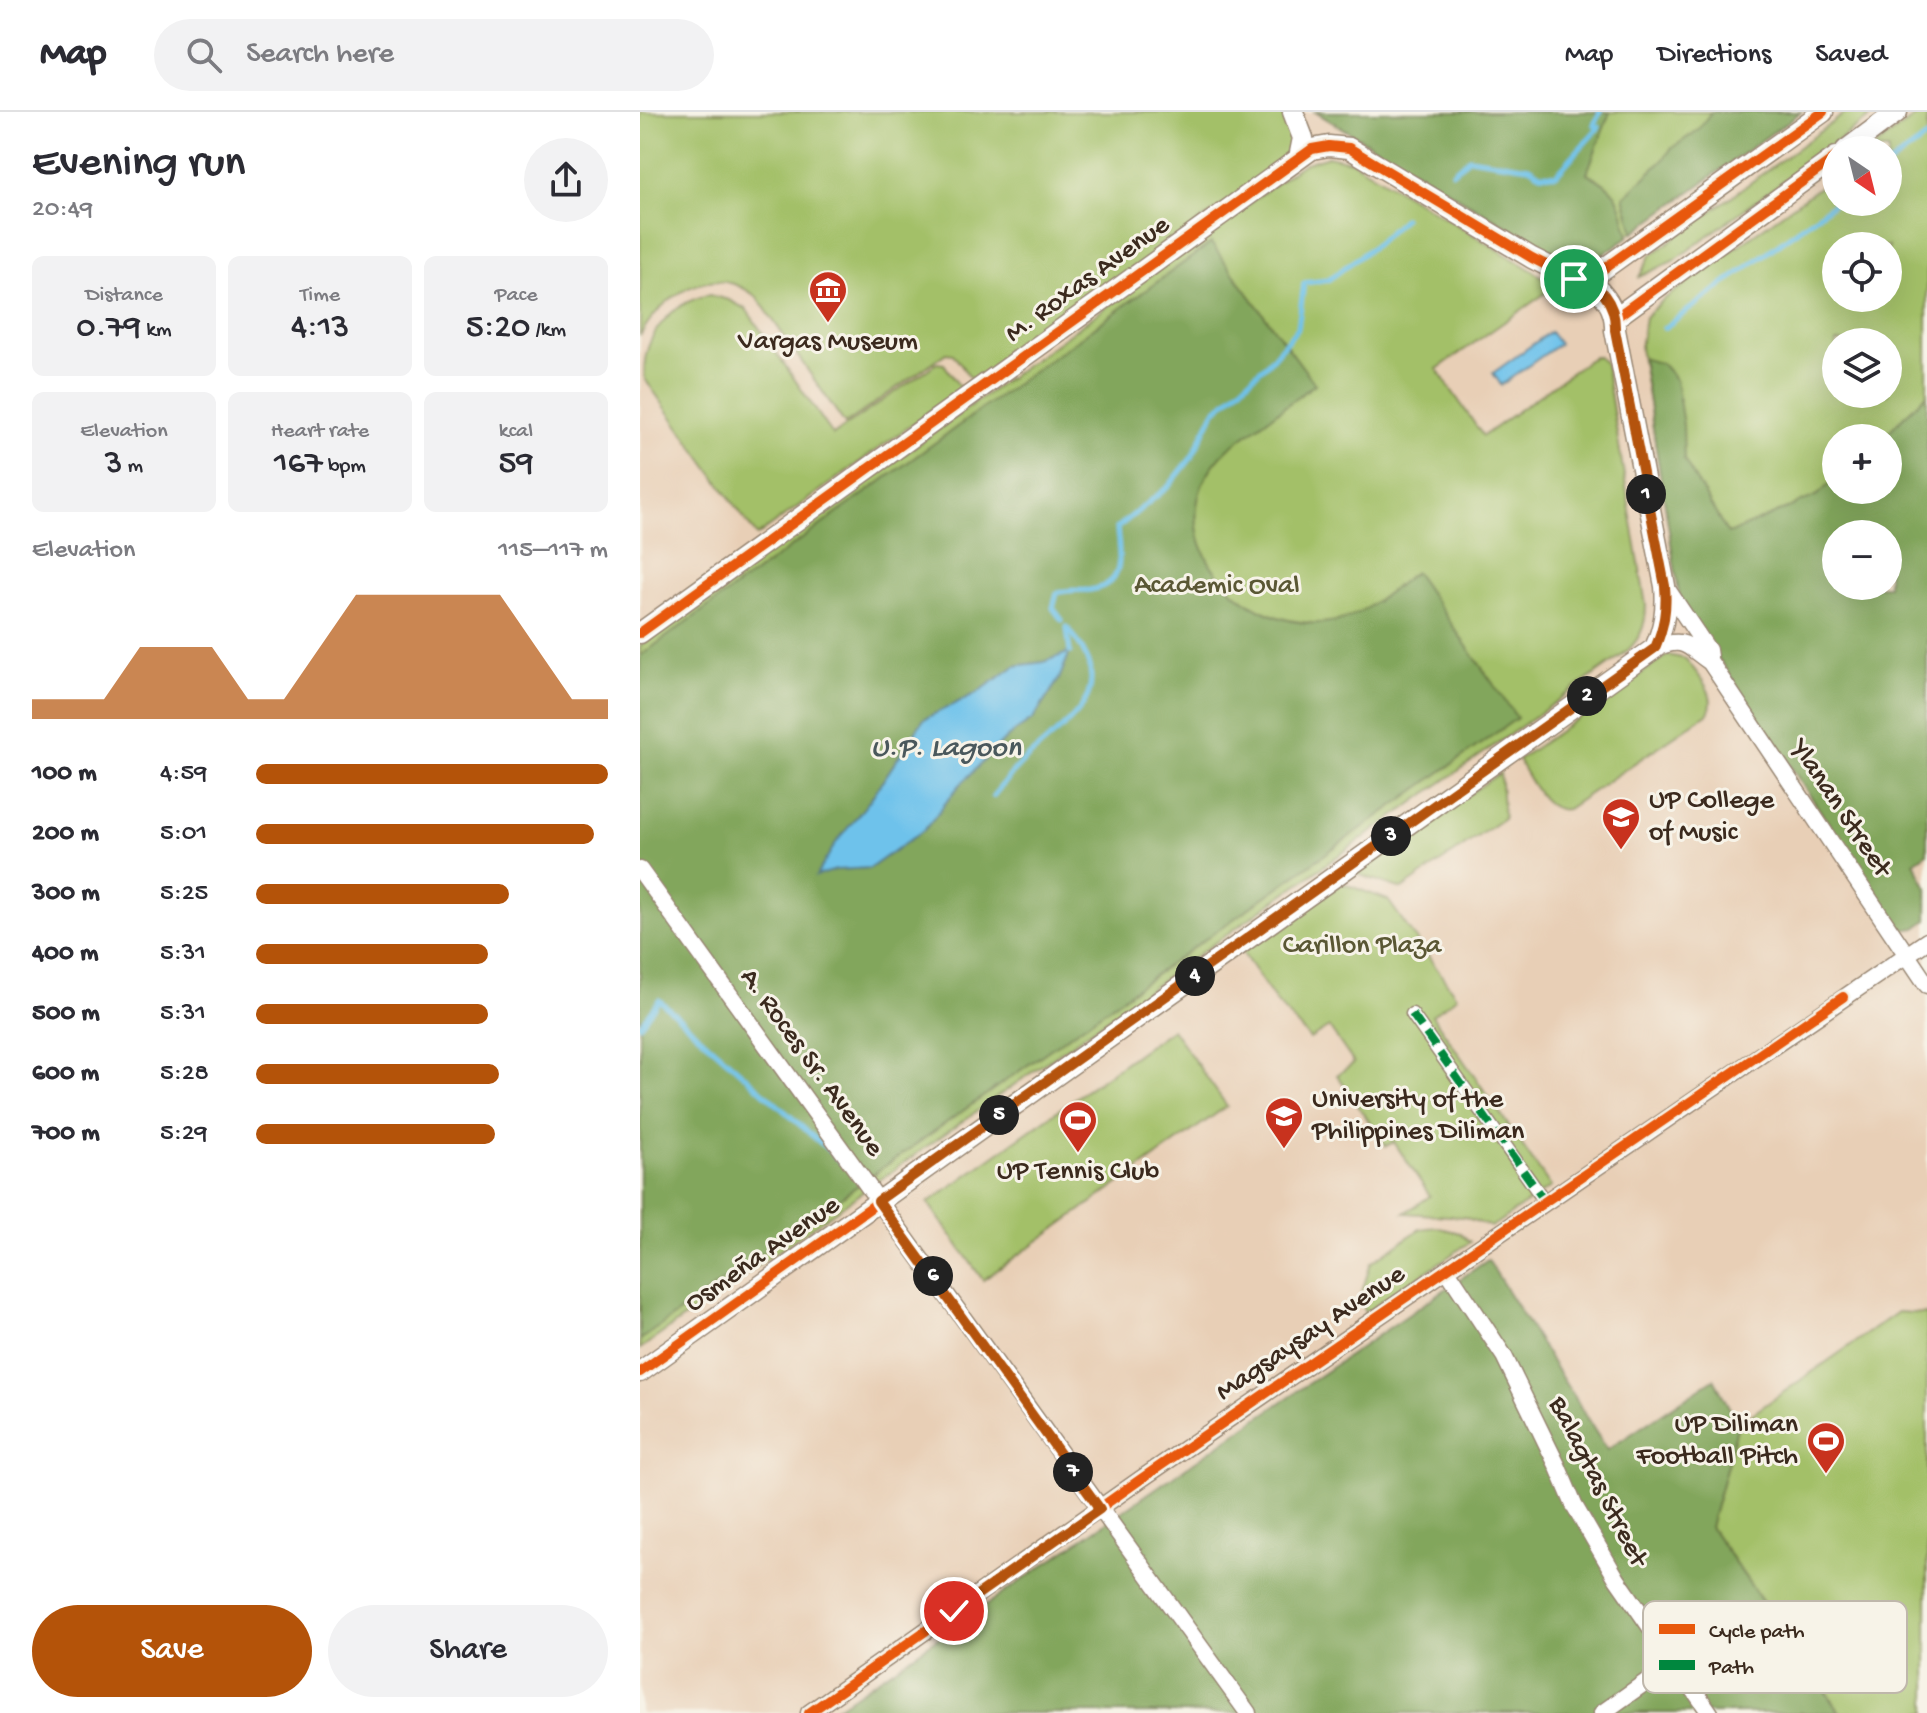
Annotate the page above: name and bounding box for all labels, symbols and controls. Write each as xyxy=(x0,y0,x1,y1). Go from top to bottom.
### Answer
search box xyxy=(154,19,714,91)
text: Map xyxy=(40,33,106,77)
icon: search xyxy=(182,33,226,77)
text: Search here xyxy=(246,38,394,73)
text: Map xyxy=(1565,39,1613,72)
text: Directions xyxy=(1657,39,1771,72)
text: Saved xyxy=(1815,39,1887,72)
north arrow xyxy=(1822,136,1902,216)
map controls xyxy=(1822,136,1902,600)
button: share xyxy=(524,138,608,222)
text: Evening run xyxy=(32,139,245,191)
text: 20:49 xyxy=(32,195,93,226)
street label: M. Roxas Avenue xyxy=(999,209,1177,351)
button: locate xyxy=(1822,232,1902,312)
pin xyxy=(1540,245,1608,313)
icon: arrive xyxy=(1552,257,1596,301)
museum icon: Vargas Museum xyxy=(807,269,849,324)
text: Distance xyxy=(85,283,163,309)
text: Time xyxy=(300,283,340,309)
text: Pace xyxy=(494,283,538,309)
text: 0.79 xyxy=(76,309,141,349)
text: 4:13 xyxy=(291,309,349,349)
text: 5:20 xyxy=(466,309,530,349)
text: km xyxy=(141,318,172,344)
text: /km xyxy=(530,318,566,344)
place label: Vargas Museum xyxy=(737,326,918,359)
button: layers xyxy=(1822,328,1902,408)
text: Elevation xyxy=(80,419,168,445)
text: Heart rate xyxy=(271,419,369,445)
text: kcal xyxy=(499,419,533,445)
button: + xyxy=(1822,424,1902,504)
text: 3 xyxy=(105,445,122,485)
text: 167 xyxy=(274,445,323,485)
text: 59 xyxy=(499,445,533,485)
text: m xyxy=(122,454,143,480)
text: bpm xyxy=(323,454,366,480)
pin: 1 xyxy=(1626,474,1666,514)
text: 1 xyxy=(1642,481,1650,507)
button: − xyxy=(1822,520,1902,600)
text: Elevation xyxy=(32,536,135,567)
text: 115–117 m xyxy=(498,536,608,567)
park label: Academic Oval xyxy=(1134,570,1300,603)
pin: 2 xyxy=(1567,676,1607,716)
text: 2 xyxy=(1582,683,1592,709)
water label: U.P. Lagoon xyxy=(871,732,1022,767)
street label: Ylanan Street xyxy=(1780,732,1899,886)
text: 100 m xyxy=(32,759,97,790)
text: 4:59 xyxy=(160,759,207,790)
place label: UP College of Music xyxy=(1649,785,1775,850)
school or university icon: UP College of Music xyxy=(1600,796,1642,851)
pin: 3 xyxy=(1371,816,1411,856)
text: 200 m xyxy=(32,819,99,850)
text: 5:01 xyxy=(160,819,207,850)
text: 3 xyxy=(1385,823,1397,849)
text: 300 m xyxy=(32,879,100,910)
text: 5:25 xyxy=(160,879,208,910)
park label: Carillon Plaza xyxy=(1283,930,1443,963)
text: 400 m xyxy=(32,939,98,970)
text: 5:31 xyxy=(160,939,206,970)
pin: 4 xyxy=(1175,956,1215,996)
street label: A. Roces Sr. Avenue xyxy=(732,962,891,1164)
text: 4 xyxy=(1190,963,1200,989)
text: 500 m xyxy=(32,999,100,1030)
text: 5:31 xyxy=(160,999,206,1030)
text: 600 m xyxy=(32,1059,99,1090)
text: 5:28 xyxy=(160,1059,209,1090)
place label: University of the Philippines Diliman xyxy=(1311,1084,1525,1149)
pin: 5 xyxy=(979,1095,1019,1135)
school or university icon: University of the Philippines Diliman xyxy=(1263,1095,1305,1150)
sports icon: UP Tennis Club xyxy=(1057,1099,1099,1154)
text: 5 xyxy=(993,1102,1005,1128)
text: 700 m xyxy=(32,1119,100,1150)
text: 5:29 xyxy=(160,1119,208,1150)
place label: UP Tennis Club xyxy=(997,1156,1159,1189)
street label: Osmeña Avenue xyxy=(679,1189,847,1320)
pin: 6 xyxy=(913,1256,953,1296)
street label: Magsaysay Avenue xyxy=(1210,1258,1412,1409)
text: 6 xyxy=(927,1263,939,1289)
street label: Balagtas Street xyxy=(1540,1391,1655,1575)
place label: UP Diliman Football Pitch xyxy=(1635,1409,1799,1474)
sports icon: UP Diliman Football Pitch xyxy=(1805,1420,1847,1475)
pin: 7 xyxy=(1053,1452,1093,1492)
text: 7 xyxy=(1067,1459,1079,1485)
pin xyxy=(920,1577,988,1645)
icon: check xyxy=(932,1589,976,1633)
legend xyxy=(1643,1601,1907,1693)
button: Save xyxy=(32,1605,312,1697)
button: Share xyxy=(328,1605,608,1697)
text: Cycle path xyxy=(1709,1620,1805,1646)
text: Path xyxy=(1708,1656,1754,1682)

